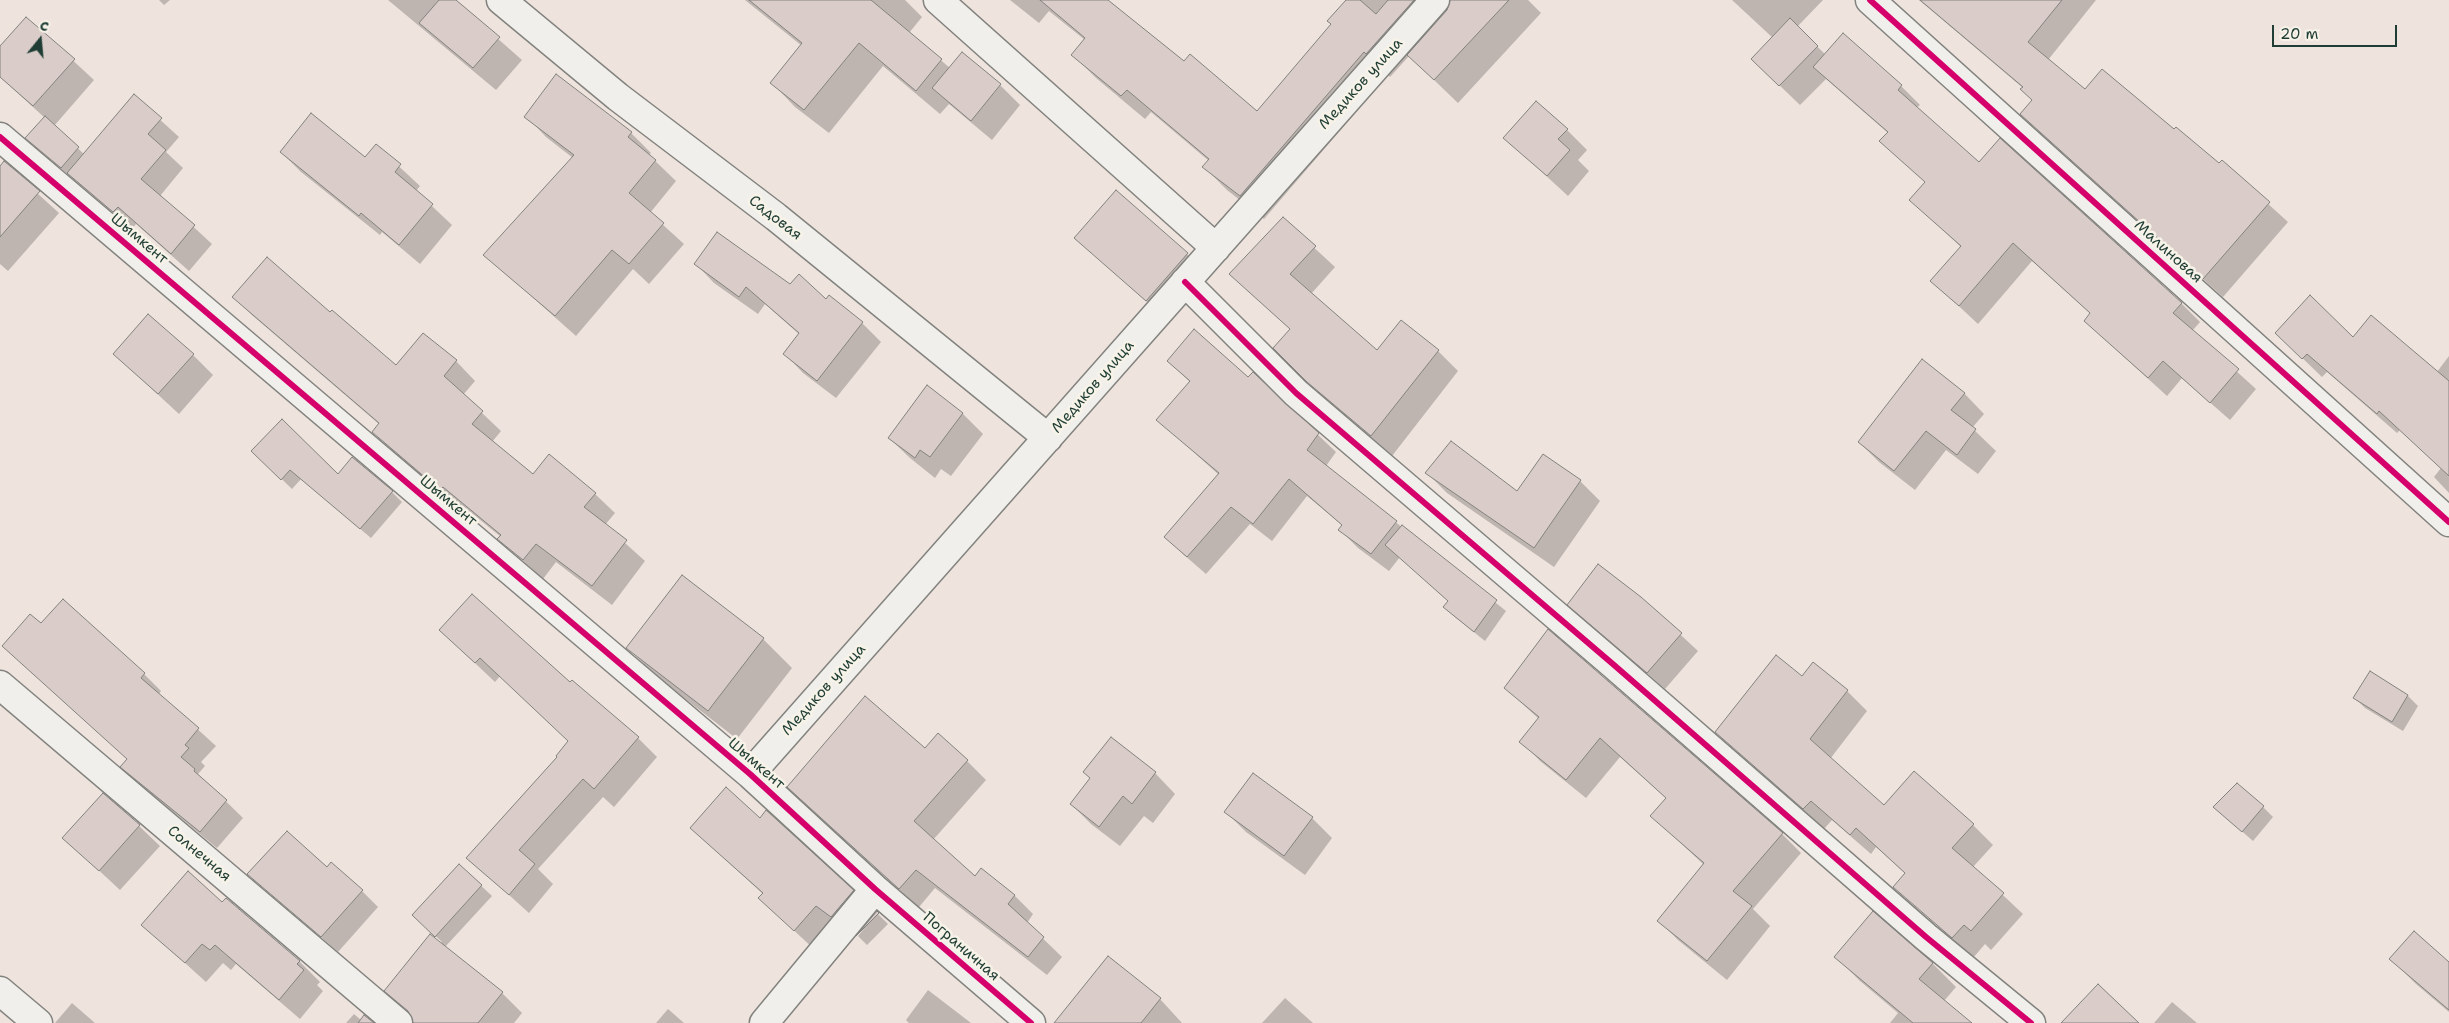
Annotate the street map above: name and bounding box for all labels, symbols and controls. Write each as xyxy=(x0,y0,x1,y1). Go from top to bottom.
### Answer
north arrow xyxy=(15,15,65,65)
scale bar xyxy=(2274,15,2399,47)
text: С xyxy=(38,16,51,36)
text: 20 m xyxy=(2280,24,2319,44)
street label: Медиков улица xyxy=(1315,35,1407,133)
street label: Садовая xyxy=(745,192,805,244)
street label: Шымкент xyxy=(107,210,171,268)
street label: Малиновая xyxy=(2130,217,2206,287)
street label: Медиков улица xyxy=(1048,337,1138,437)
street label: Шымкент xyxy=(416,472,480,530)
street label: Медиков улица xyxy=(778,641,870,739)
street label: Шымкент xyxy=(724,734,788,794)
street label: Солнечная xyxy=(164,822,234,886)
street label: Пограничная xyxy=(919,909,1003,985)

